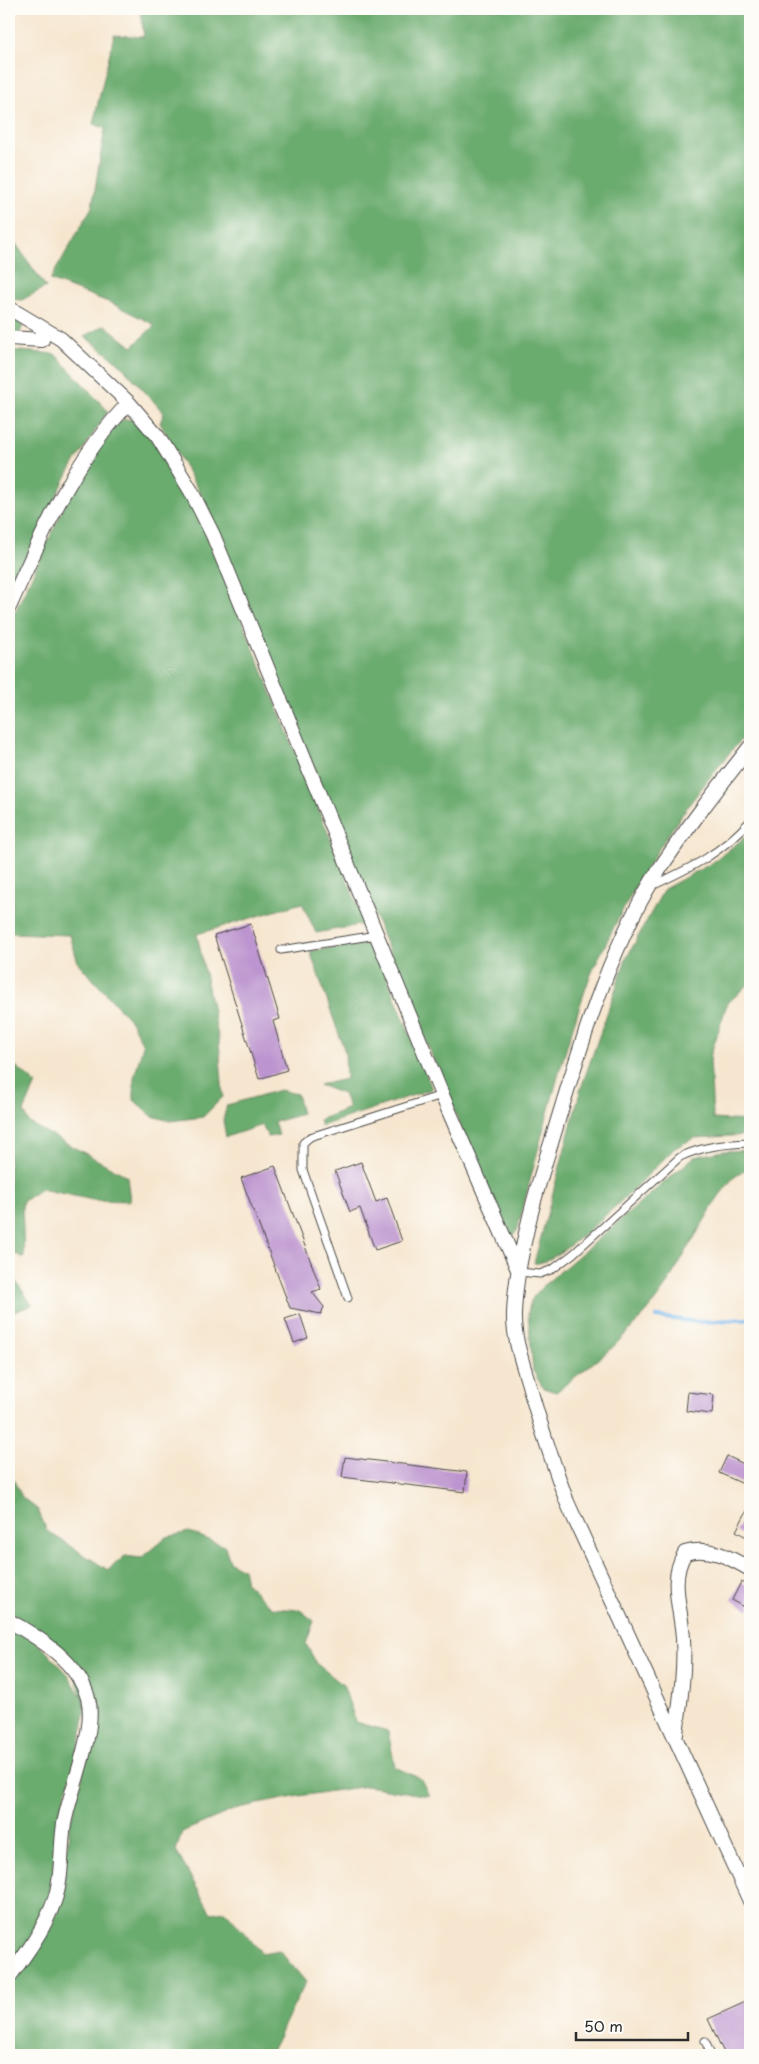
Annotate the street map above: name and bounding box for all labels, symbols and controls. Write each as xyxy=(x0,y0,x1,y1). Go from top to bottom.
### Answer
scale bar xyxy=(576,2009,689,2041)
text: 50 m xyxy=(584,2014,623,2037)

